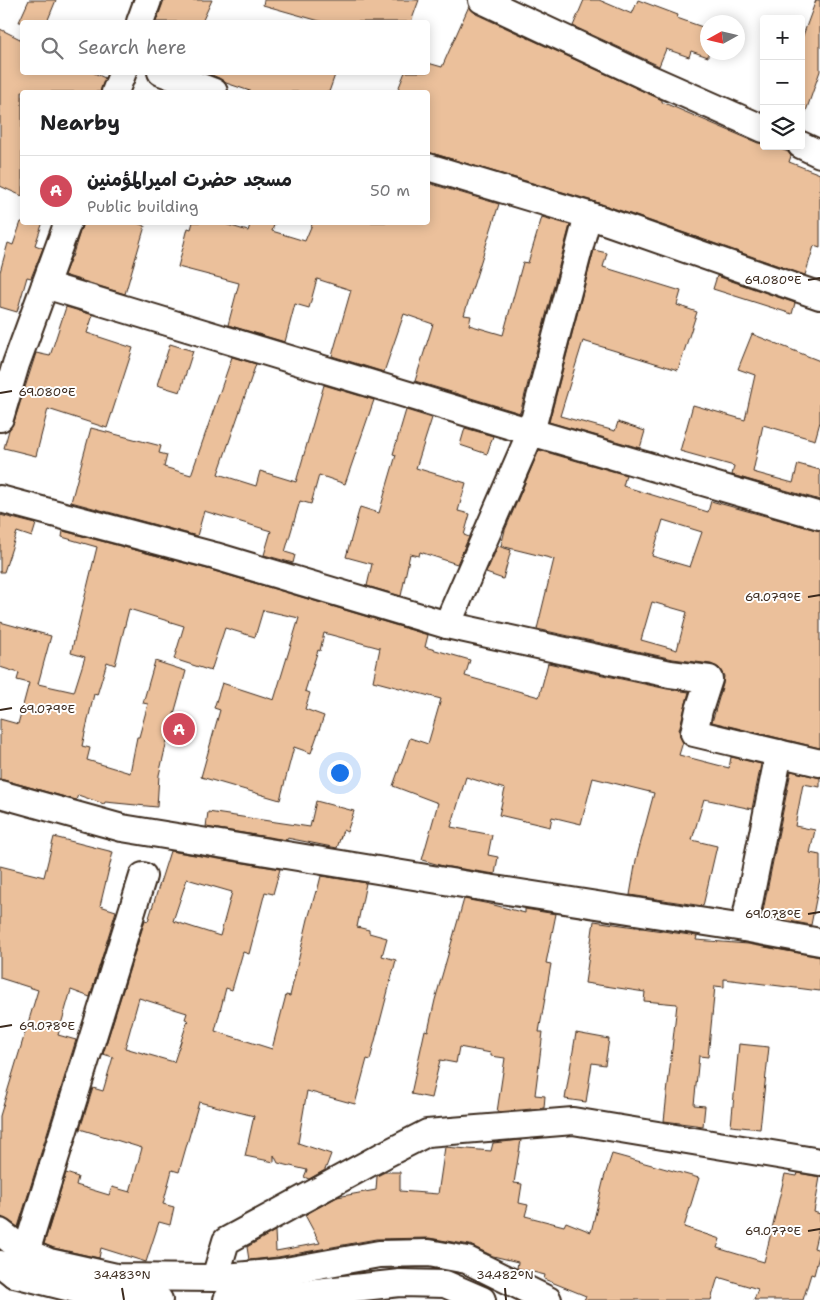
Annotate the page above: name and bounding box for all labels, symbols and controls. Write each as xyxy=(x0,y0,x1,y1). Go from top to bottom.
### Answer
north arrow xyxy=(700,15,745,60)
map controls xyxy=(760,15,805,150)
button: + xyxy=(760,15,805,60)
search box xyxy=(20,20,430,75)
icon: search xyxy=(38,34,66,62)
text: Search here xyxy=(78,35,187,60)
button: − xyxy=(760,60,805,105)
button: layers xyxy=(760,105,805,150)
text: Nearby xyxy=(40,109,120,137)
text: مسجد حضرت امیرالمؤمنین xyxy=(87,167,292,192)
text: A xyxy=(50,180,62,201)
text: 50 m xyxy=(370,180,410,201)
text: Public building xyxy=(87,196,199,217)
text: 69.080°E xyxy=(745,272,801,288)
text: 69.080°E xyxy=(19,384,75,400)
text: 69.079°E xyxy=(745,589,801,605)
text: 69.079°E xyxy=(19,701,75,717)
pin: A xyxy=(163,710,195,748)
your location xyxy=(327,760,353,786)
text: 69.078°E xyxy=(745,906,801,922)
text: 69.078°E xyxy=(19,1018,75,1034)
text: 69.077°E xyxy=(745,1223,801,1239)
text: 34.483°N xyxy=(93,1267,151,1283)
text: 34.482°N xyxy=(476,1267,534,1283)

